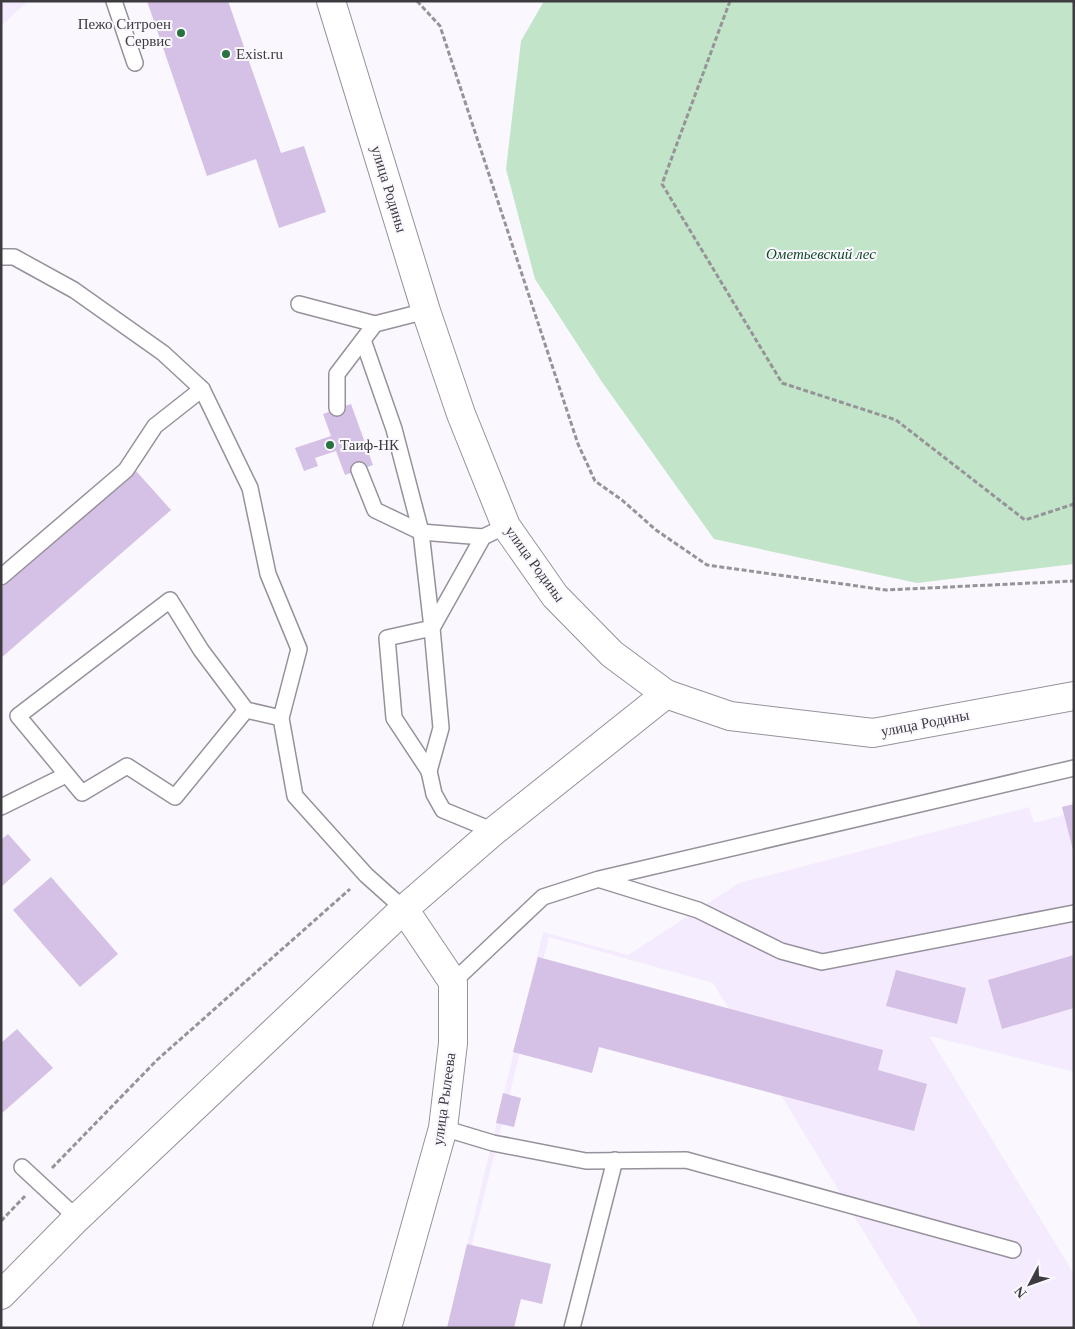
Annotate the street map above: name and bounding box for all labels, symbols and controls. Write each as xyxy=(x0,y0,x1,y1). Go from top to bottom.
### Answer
place label: Пежо Ситроен Сервис xyxy=(78,16,171,49)
marker: Пежо Ситроен Сервис xyxy=(175,27,187,39)
place label: Exist.ru xyxy=(236,46,284,62)
marker: Exist.ru xyxy=(220,48,232,60)
street label: улица Родины xyxy=(368,144,410,234)
park label: Ометьевский лес xyxy=(766,246,876,262)
place label: Таиф-НК xyxy=(340,437,400,453)
marker: Таиф-НК xyxy=(324,439,336,451)
street label: улица Родины xyxy=(502,523,568,605)
street label: улица Родины xyxy=(879,707,971,739)
street label: улица Рылеева xyxy=(430,1051,458,1146)
north arrow xyxy=(1005,1259,1055,1309)
text: N xyxy=(1012,1283,1030,1301)

